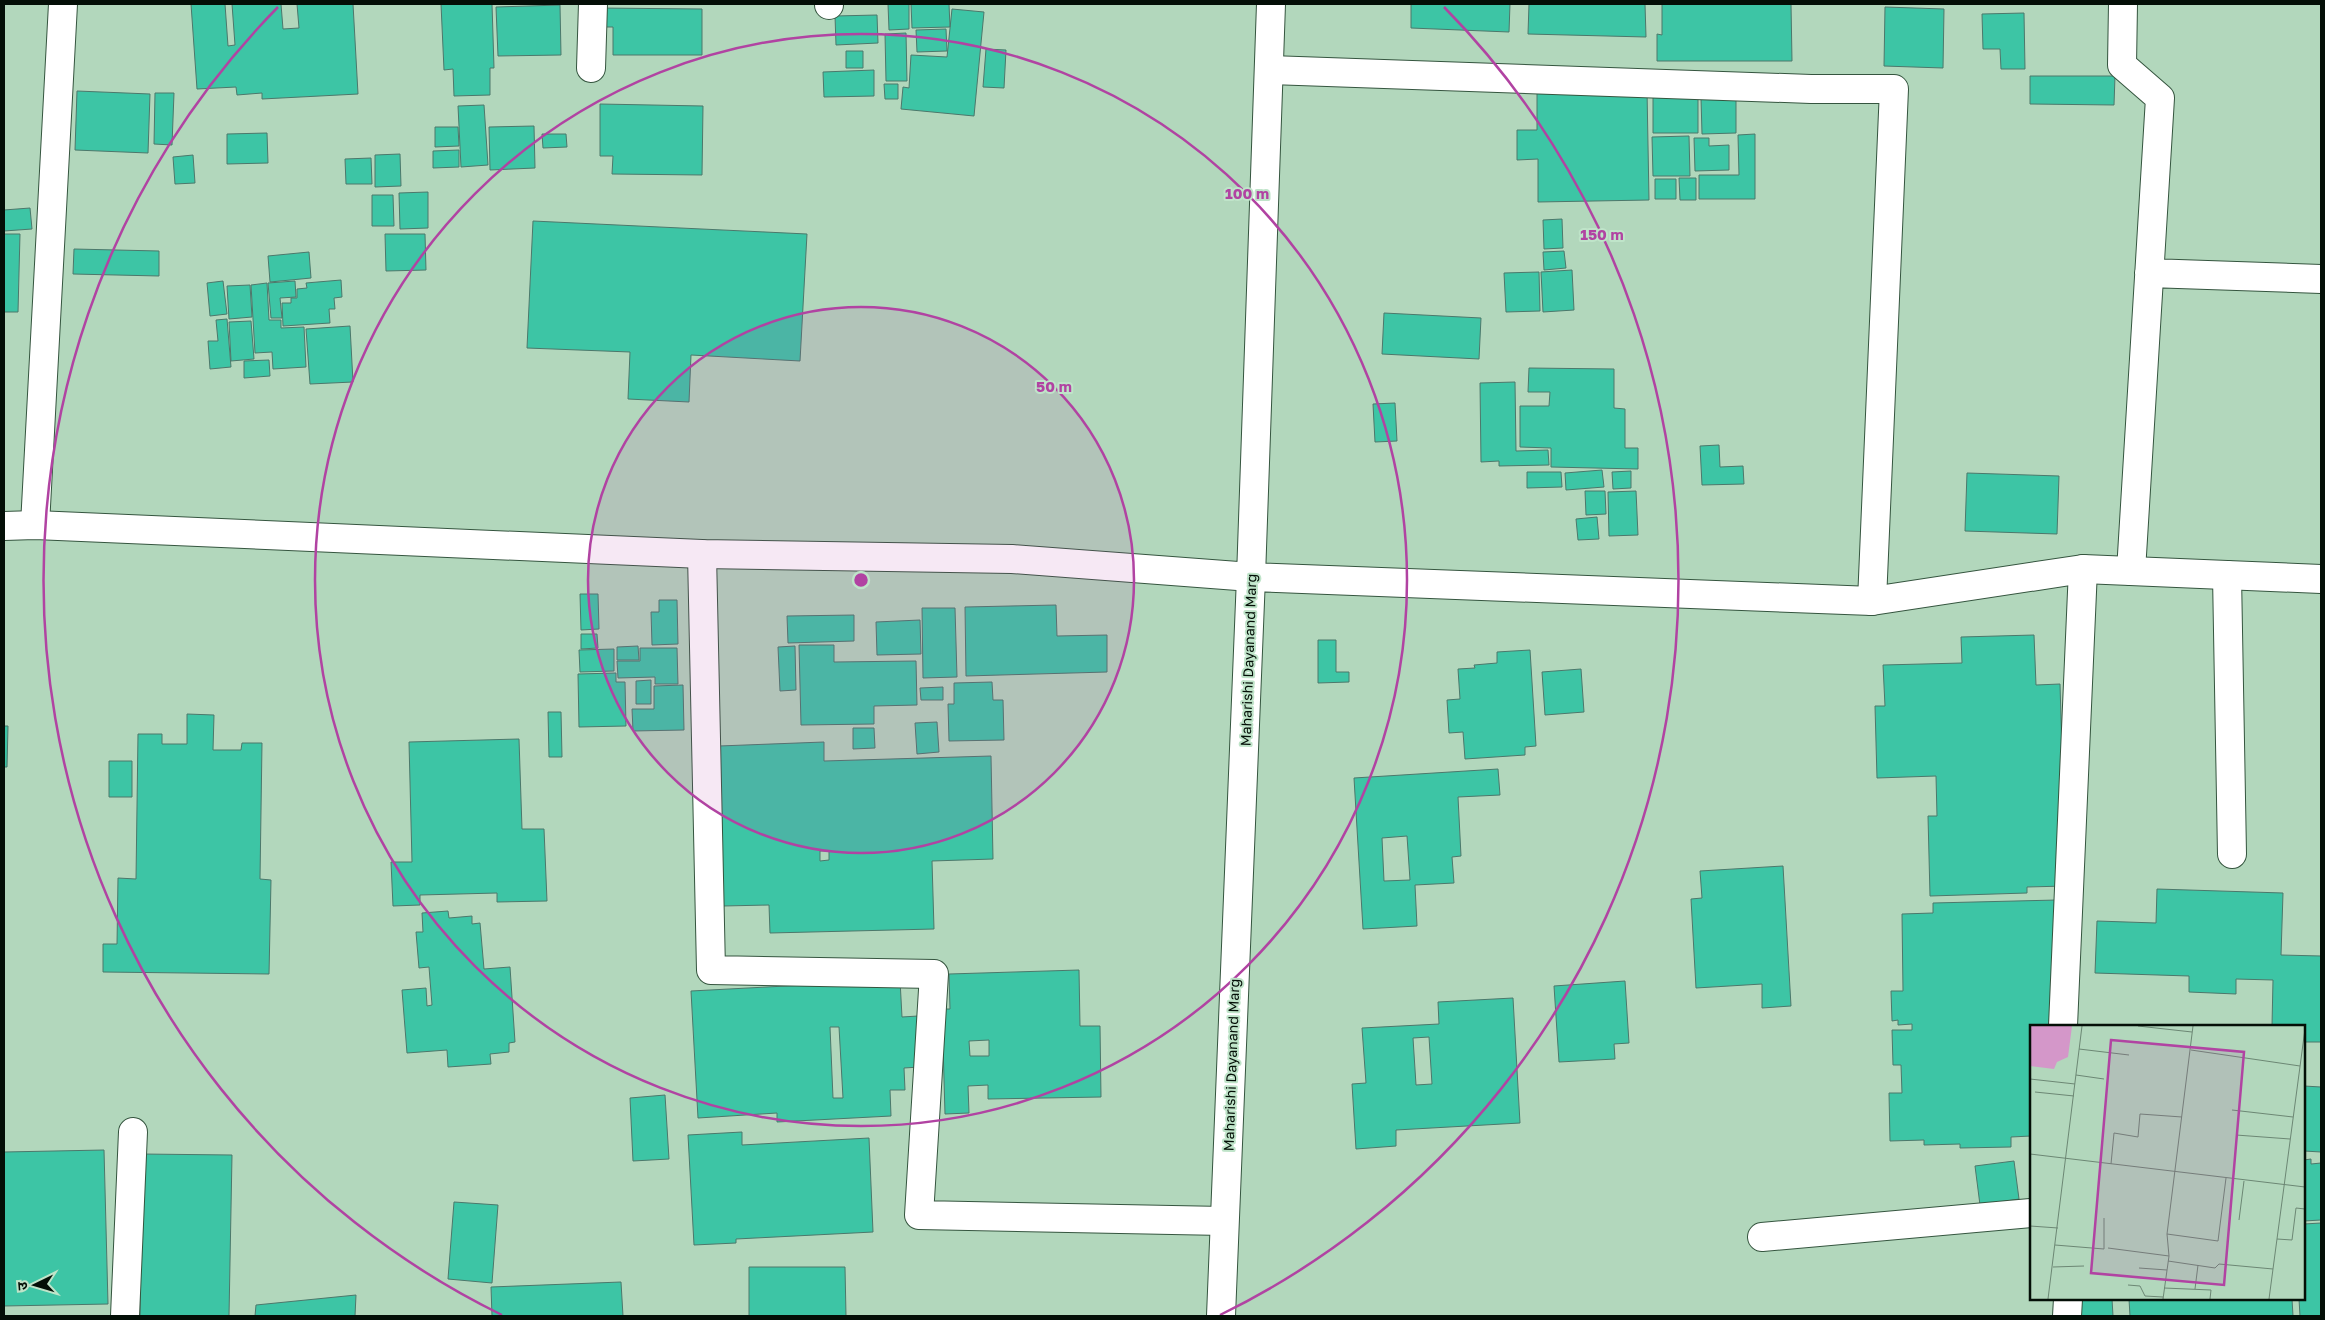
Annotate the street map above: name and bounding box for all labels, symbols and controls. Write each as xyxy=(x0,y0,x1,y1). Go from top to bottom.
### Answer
text: 100 m xyxy=(1225,184,1269,202)
text: 150 m xyxy=(1580,225,1624,243)
text: 50 m xyxy=(1036,377,1072,395)
centre of rings xyxy=(852,571,870,589)
street label: Maharishi Dayanand Marg xyxy=(1236,573,1260,747)
street label: Maharishi Dayanand Marg xyxy=(1219,978,1243,1152)
inset map xyxy=(2030,1025,2305,1300)
north arrow xyxy=(10,1260,60,1310)
text: उ xyxy=(13,1281,30,1291)

